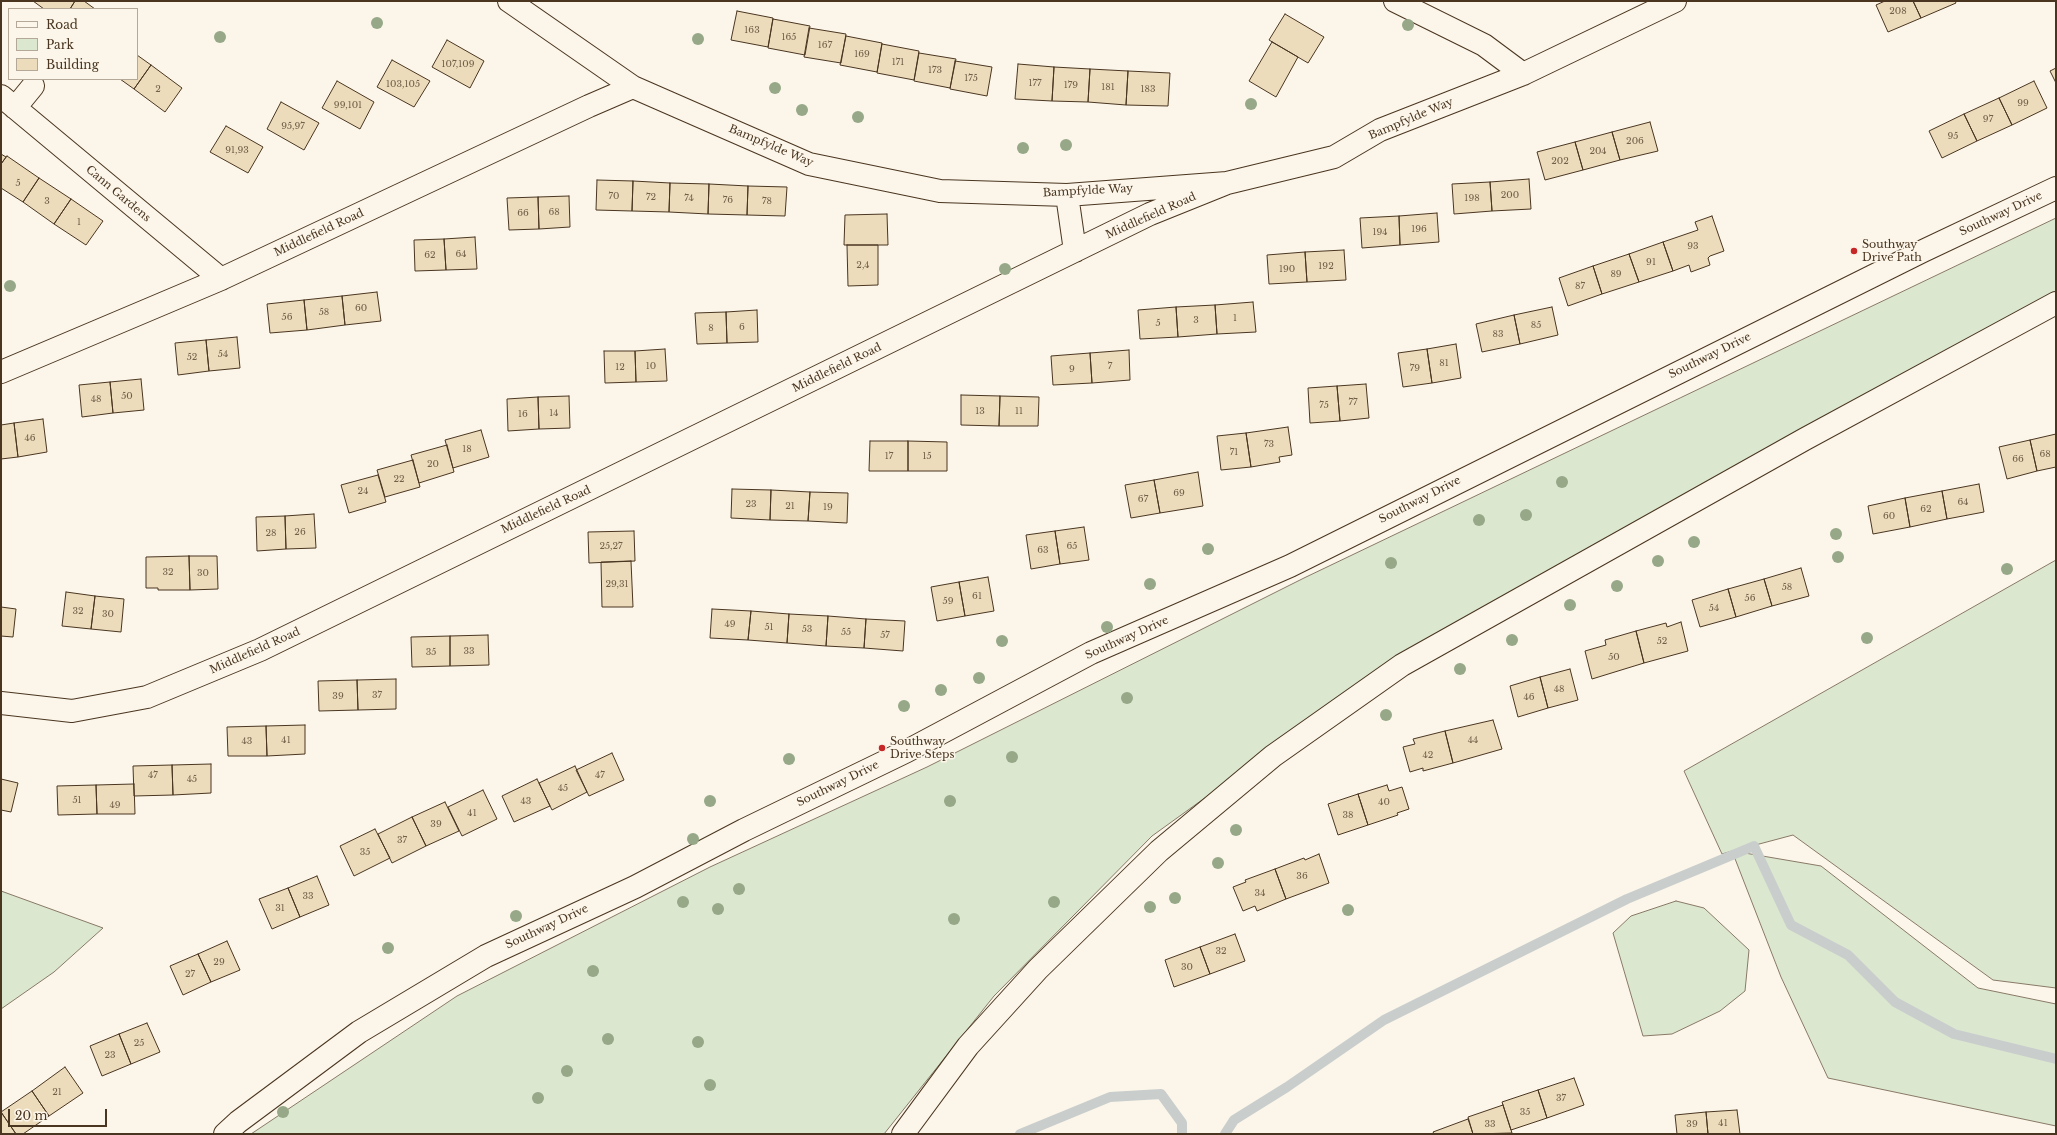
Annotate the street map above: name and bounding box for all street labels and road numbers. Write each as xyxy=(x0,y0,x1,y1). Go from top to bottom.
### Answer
street label: Bampfylde Way xyxy=(1367,95,1455,143)
street label: Bampfylde Way xyxy=(727,122,815,170)
street label: Cann Gardens xyxy=(83,163,153,225)
street label: Bampfylde Way xyxy=(1042,182,1134,200)
street label: Southway Drive xyxy=(1957,189,2045,239)
street label: Middlefield Road xyxy=(1104,190,1198,242)
street label: Middlefield Road xyxy=(272,206,366,260)
street label: Southway Drive xyxy=(1667,330,1753,382)
street label: Middlefield Road xyxy=(790,341,884,395)
street label: Southway Drive xyxy=(1377,474,1463,526)
street label: Middlefield Road xyxy=(499,483,593,537)
street label: Southway Drive xyxy=(1083,614,1171,662)
street label: Middlefield Road xyxy=(208,625,302,677)
street label: Southway Drive xyxy=(795,758,881,810)
street label: Southway Drive xyxy=(503,902,591,952)

